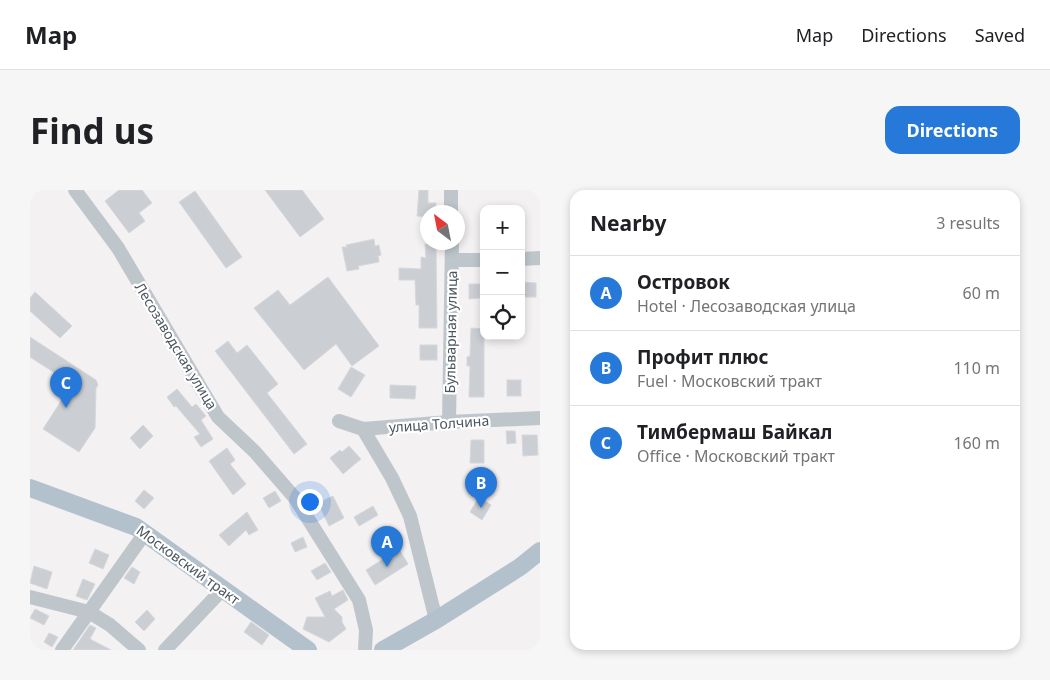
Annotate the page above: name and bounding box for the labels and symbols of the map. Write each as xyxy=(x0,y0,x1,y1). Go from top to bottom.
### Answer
north arrow xyxy=(420,205,465,250)
street label: Бульварная улица xyxy=(440,270,461,394)
street label: Лесозаводская улица xyxy=(131,279,222,413)
pin: C xyxy=(50,367,82,408)
street label: улица Толчина xyxy=(388,411,490,436)
pin: B xyxy=(465,467,497,508)
your location xyxy=(297,489,323,515)
street label: Московский тракт xyxy=(133,521,244,609)
pin: A xyxy=(371,526,403,567)

